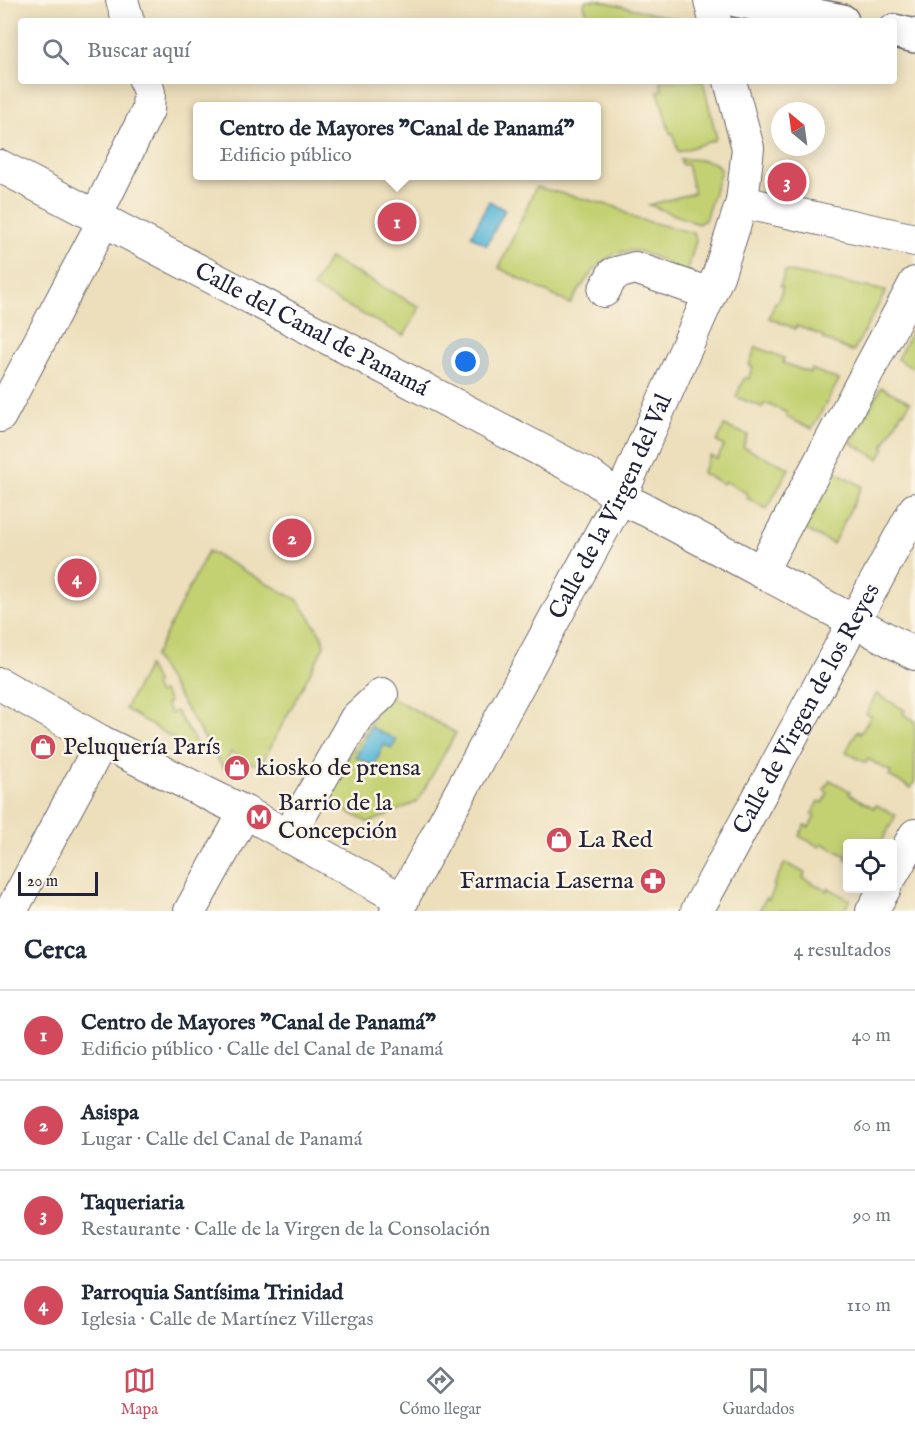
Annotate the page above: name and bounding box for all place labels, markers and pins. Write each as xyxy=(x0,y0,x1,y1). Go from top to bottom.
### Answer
pin: 3 xyxy=(768,160,806,204)
pin: 1 xyxy=(378,200,416,244)
pin: 2 xyxy=(272,516,312,560)
pin: 4 xyxy=(58,556,97,600)
shop icon: Peluquería París xyxy=(28,732,58,762)
place label: Peluquería París xyxy=(63,732,220,763)
shop icon: kiosko de prensa xyxy=(222,753,252,783)
place label: kiosko de prensa xyxy=(256,753,421,784)
place label: Barrio de la Concepción xyxy=(278,788,398,847)
metro station icon: Barrio de la Concepción xyxy=(244,802,274,832)
shop icon: La Red xyxy=(544,825,574,855)
place label: La Red xyxy=(578,825,653,856)
place label: Farmacia Laserna xyxy=(460,866,635,897)
pharmacy icon: Farmacia Laserna xyxy=(638,866,668,896)

